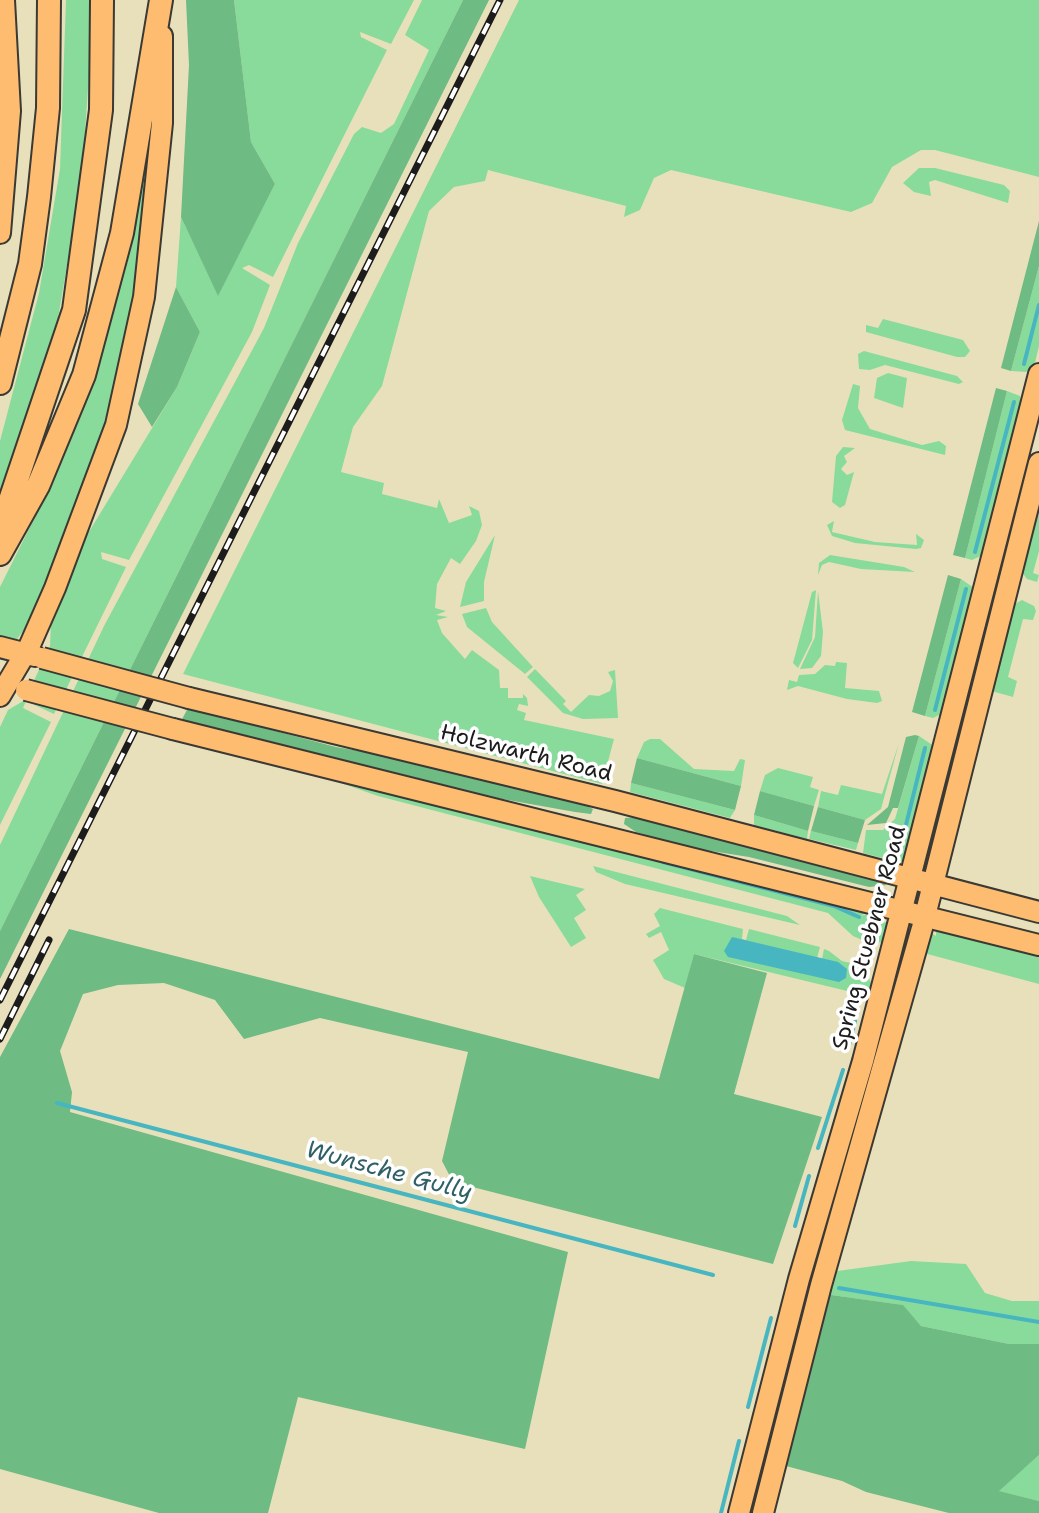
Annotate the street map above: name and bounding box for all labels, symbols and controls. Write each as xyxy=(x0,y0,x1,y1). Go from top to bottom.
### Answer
street label: Holzwarth Road xyxy=(437,720,615,788)
street label: Spring Stuebner Road xyxy=(827,823,913,1053)
water label: Wunsche Gully xyxy=(303,1136,475,1208)

